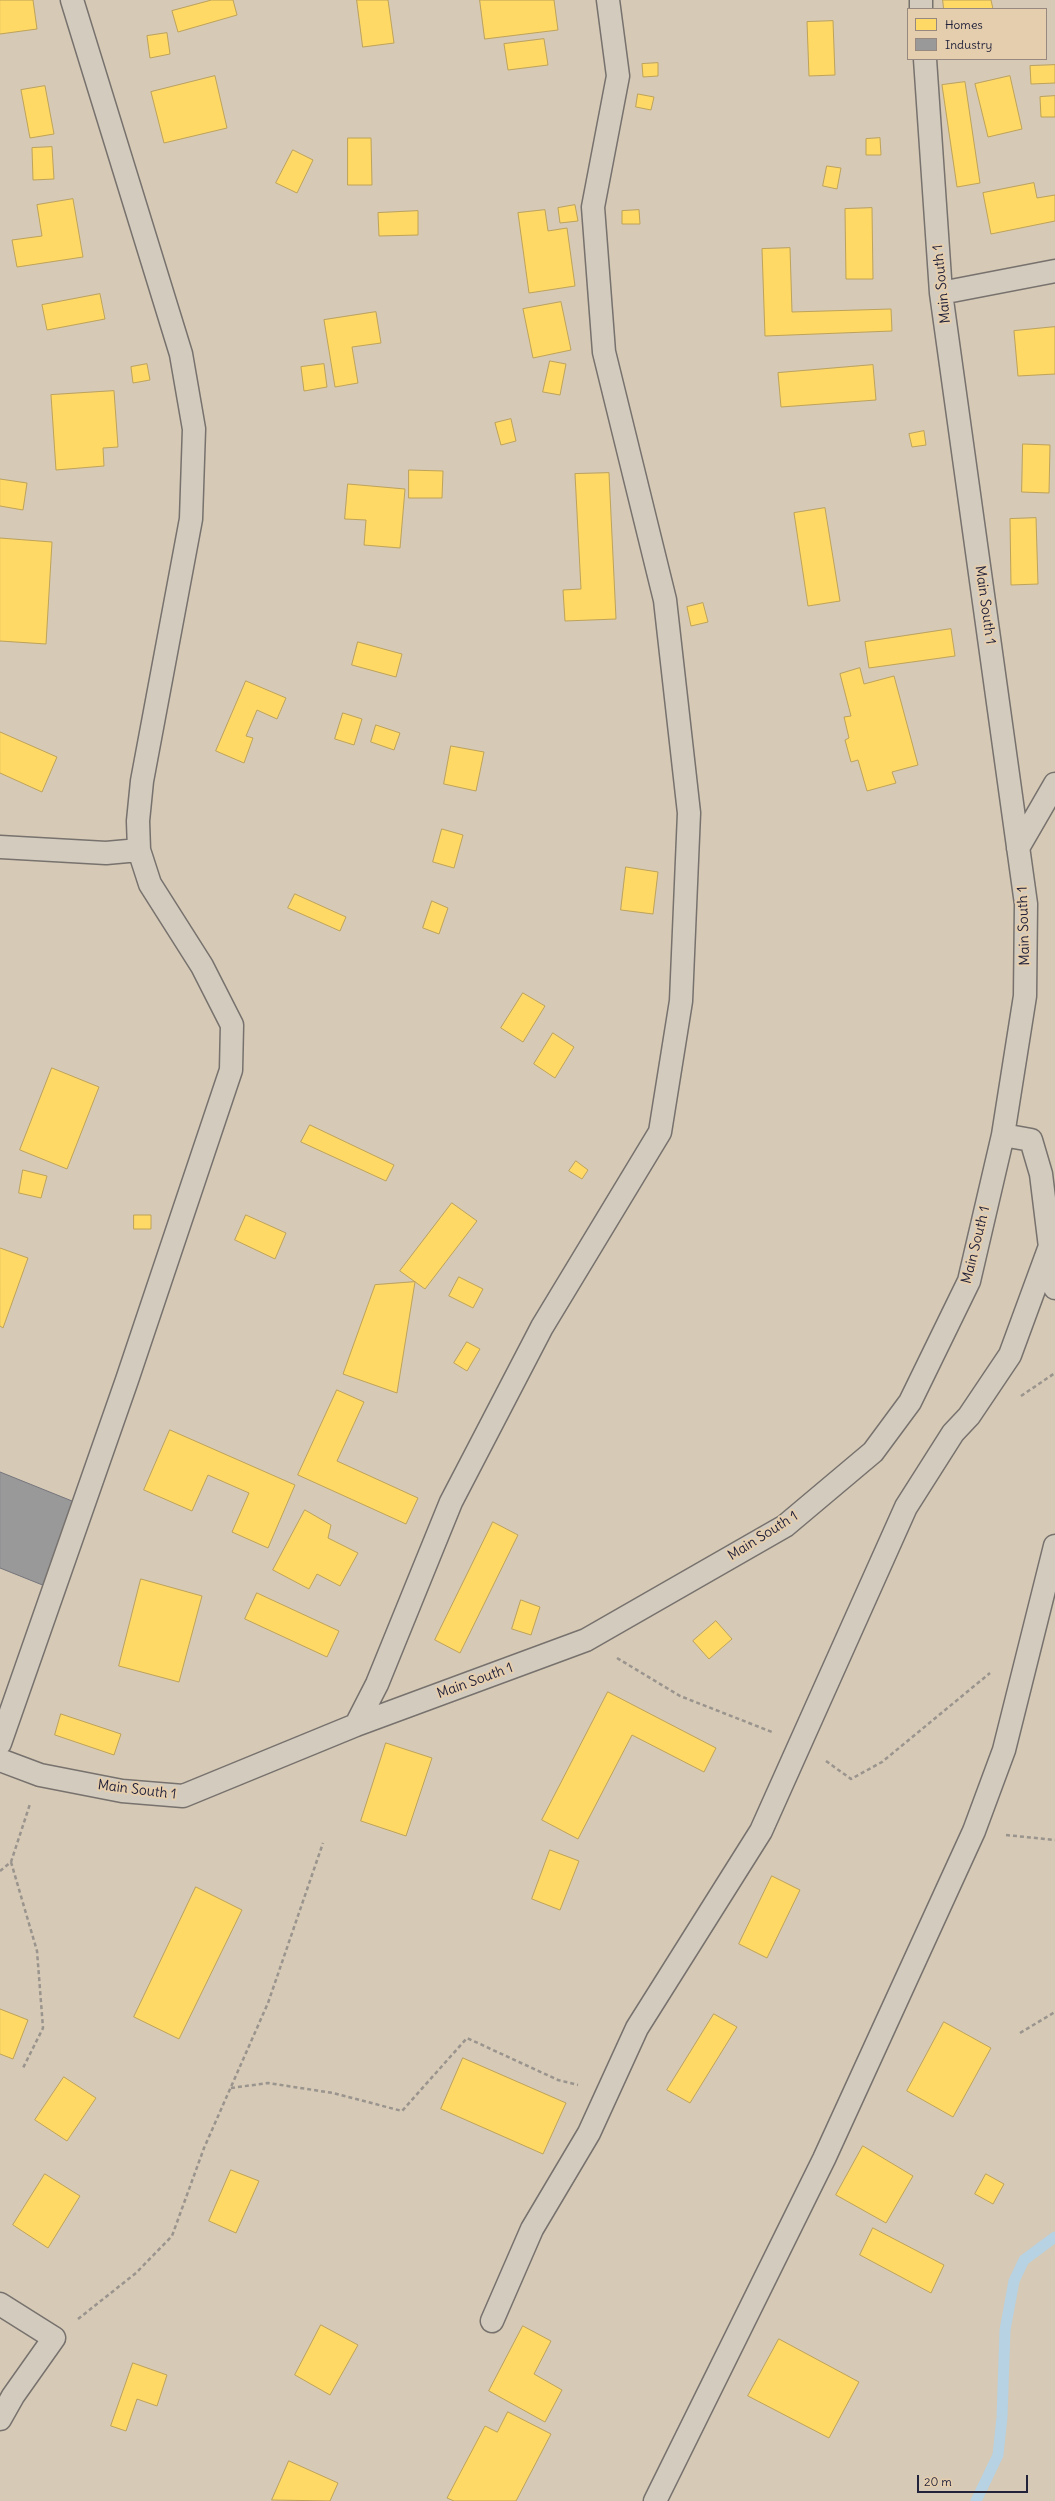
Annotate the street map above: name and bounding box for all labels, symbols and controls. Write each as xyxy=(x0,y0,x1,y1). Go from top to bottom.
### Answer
legend xyxy=(907,8,1047,60)
text: Homes xyxy=(945,17,983,32)
text: Industry xyxy=(945,37,992,52)
street label: Main South 1 xyxy=(929,244,955,324)
street label: Main South 1 xyxy=(971,565,999,645)
street label: Main South 1 xyxy=(1014,886,1034,966)
street label: Main South 1 xyxy=(958,1204,994,1286)
street label: Main South 1 xyxy=(725,1508,801,1564)
street label: Main South 1 xyxy=(435,1660,515,1702)
street label: Main South 1 xyxy=(97,1777,177,1803)
scale bar xyxy=(919,2467,1030,2493)
text: 20 m xyxy=(924,2474,952,2489)

